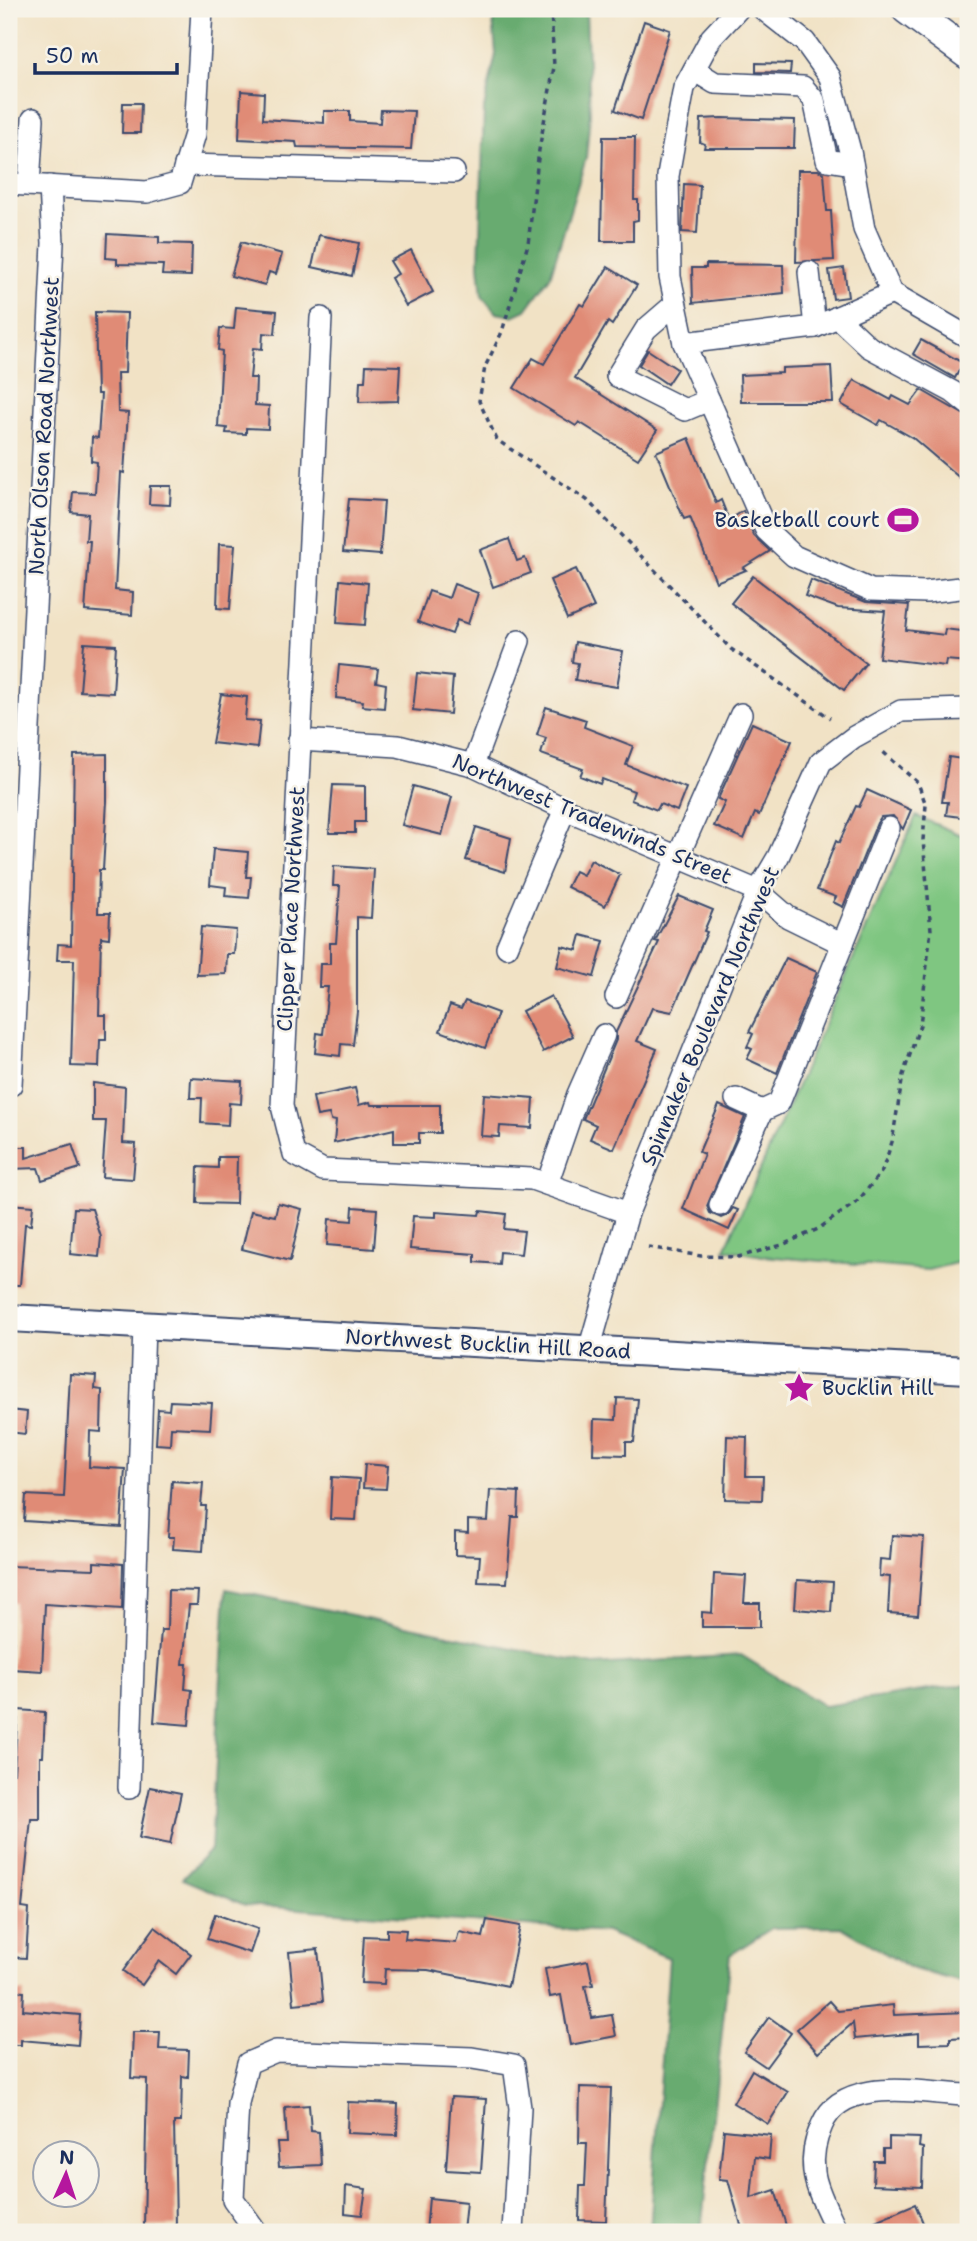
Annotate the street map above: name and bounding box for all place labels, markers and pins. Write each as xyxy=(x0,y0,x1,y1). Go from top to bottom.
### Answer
sports icon: Basketball court xyxy=(886,503,920,537)
place label: Basketball court xyxy=(714,506,880,534)
place icon: Bucklin Hill xyxy=(782,1371,816,1405)
place label: Bucklin Hill xyxy=(822,1374,934,1402)

